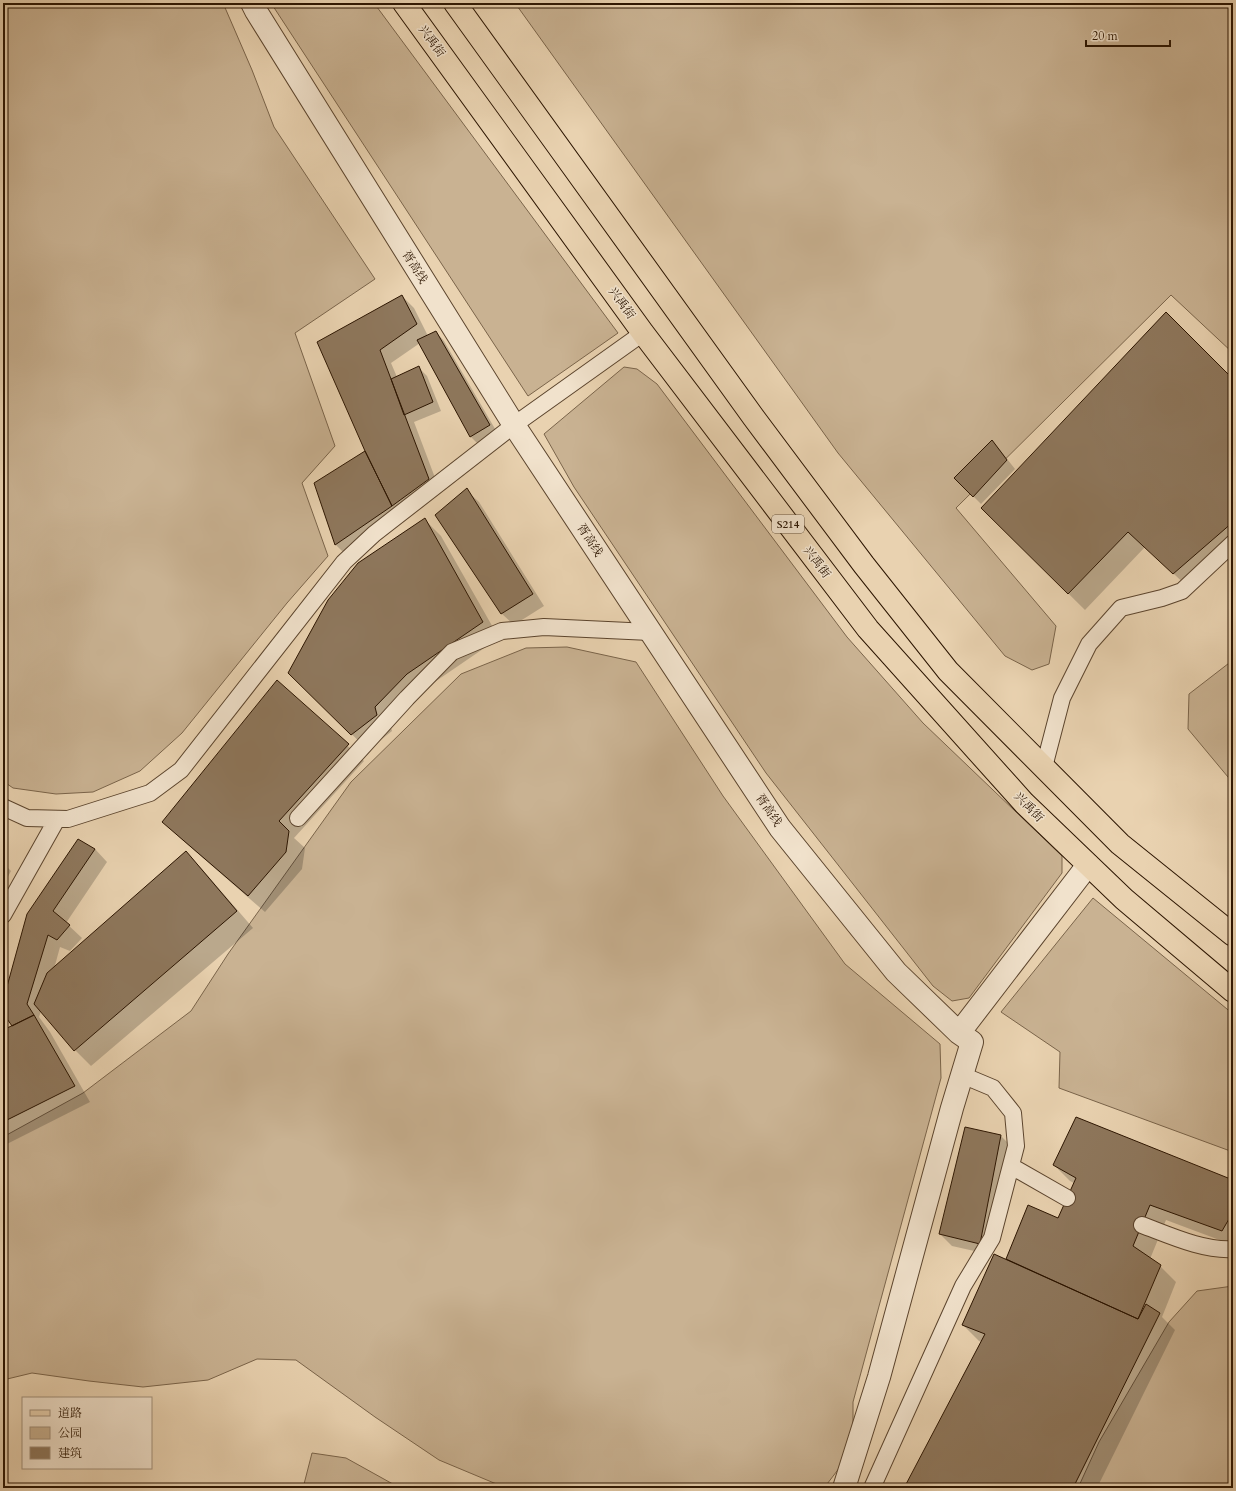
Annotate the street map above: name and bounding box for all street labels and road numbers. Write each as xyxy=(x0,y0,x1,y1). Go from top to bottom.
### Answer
street label: 兴禹街 xyxy=(415,22,450,61)
street label: 胥高线 xyxy=(399,247,431,287)
street label: 兴禹街 xyxy=(605,284,640,323)
road number: S214 xyxy=(772,515,804,533)
street label: 胥高线 xyxy=(573,521,607,559)
street label: 兴禹街 xyxy=(800,543,835,582)
street label: 兴禹街 xyxy=(1011,788,1048,826)
street label: 胥高线 xyxy=(752,791,786,829)

